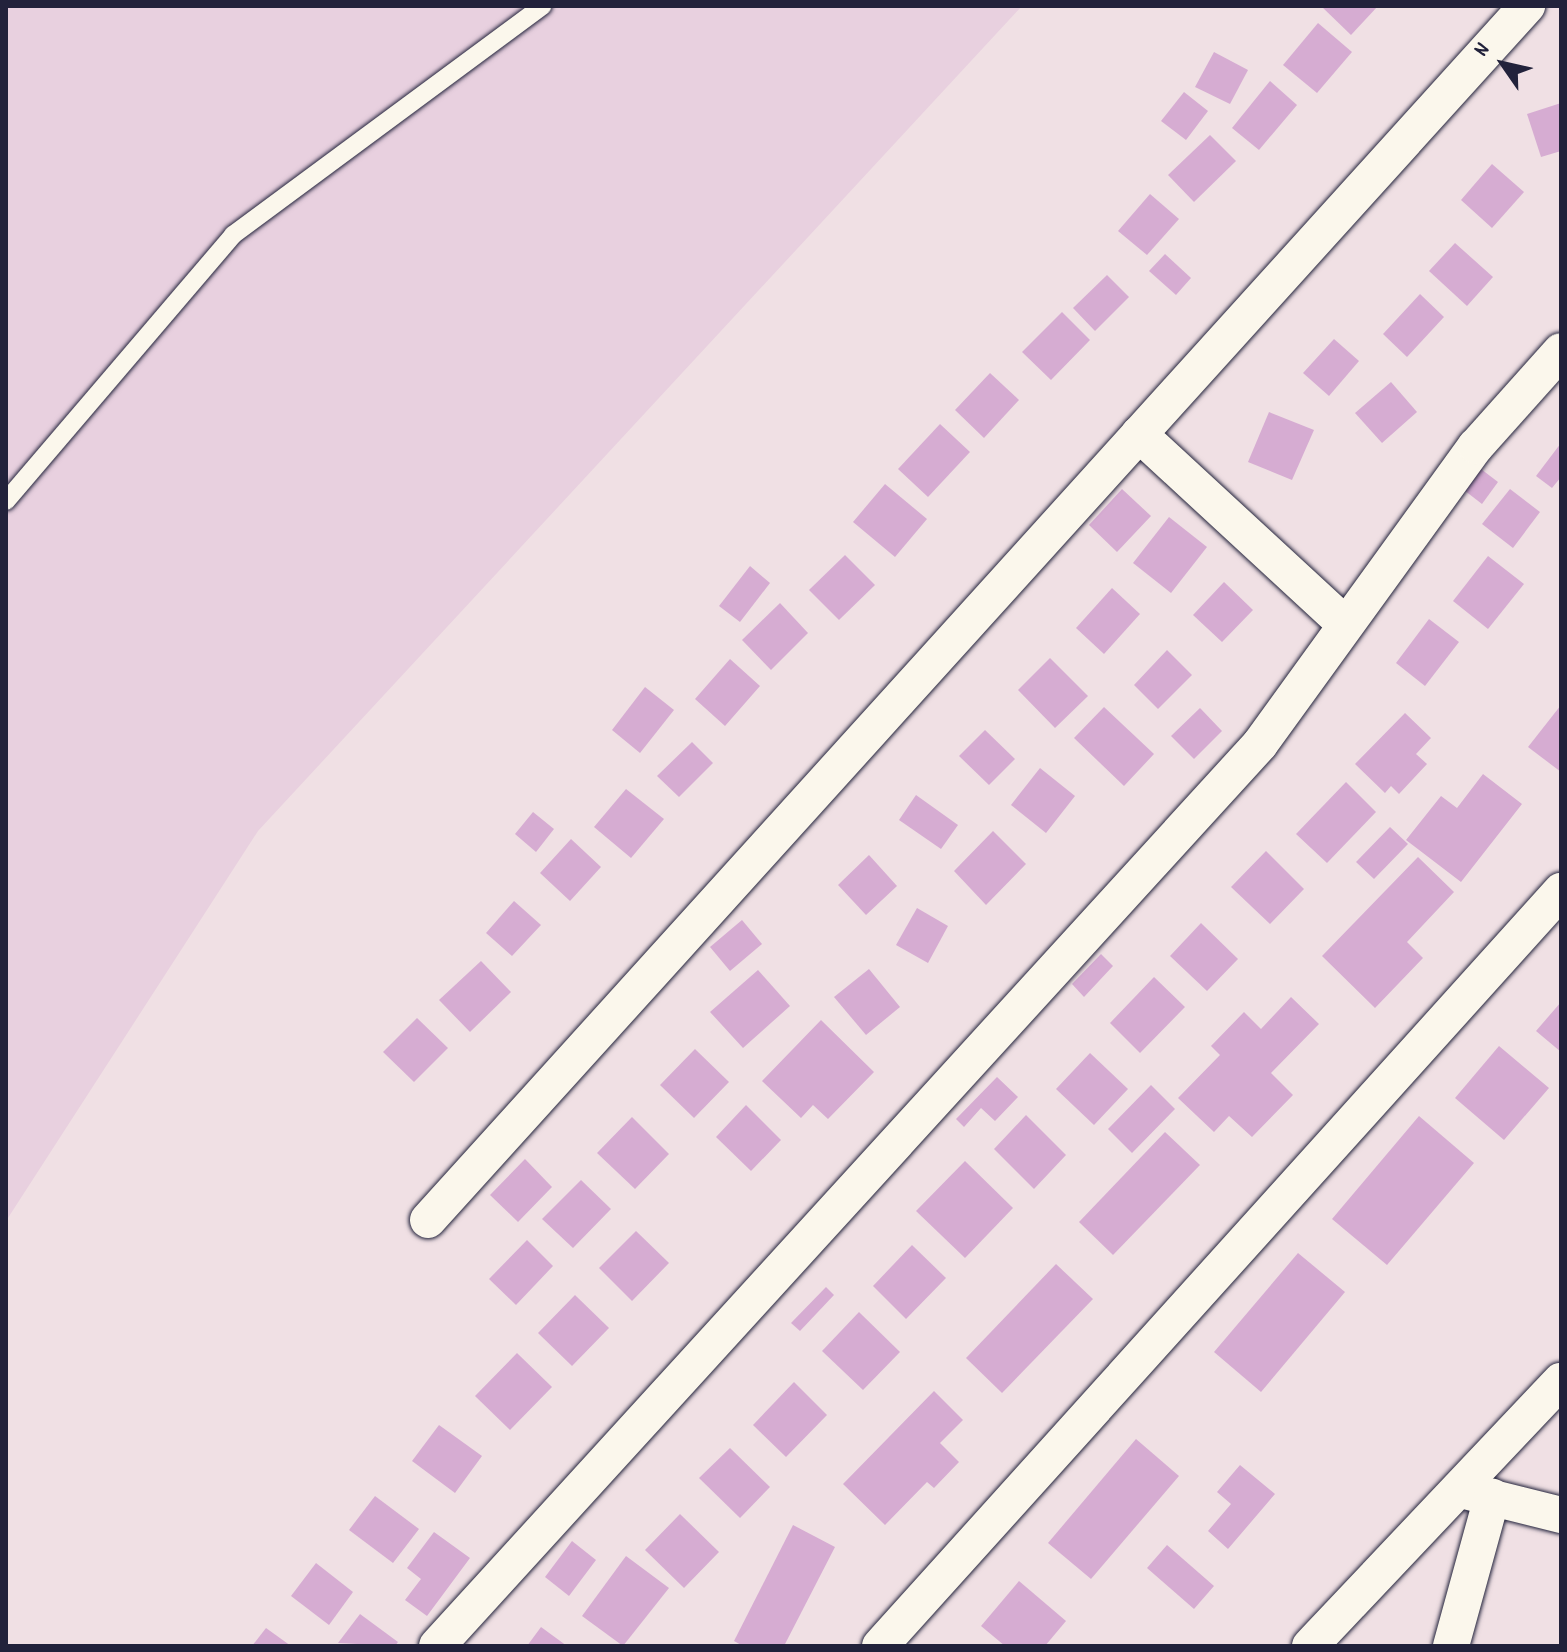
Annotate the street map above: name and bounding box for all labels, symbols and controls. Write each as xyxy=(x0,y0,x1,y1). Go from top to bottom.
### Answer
north arrow xyxy=(1463,24,1543,104)
text: N xyxy=(1467,37,1499,63)

